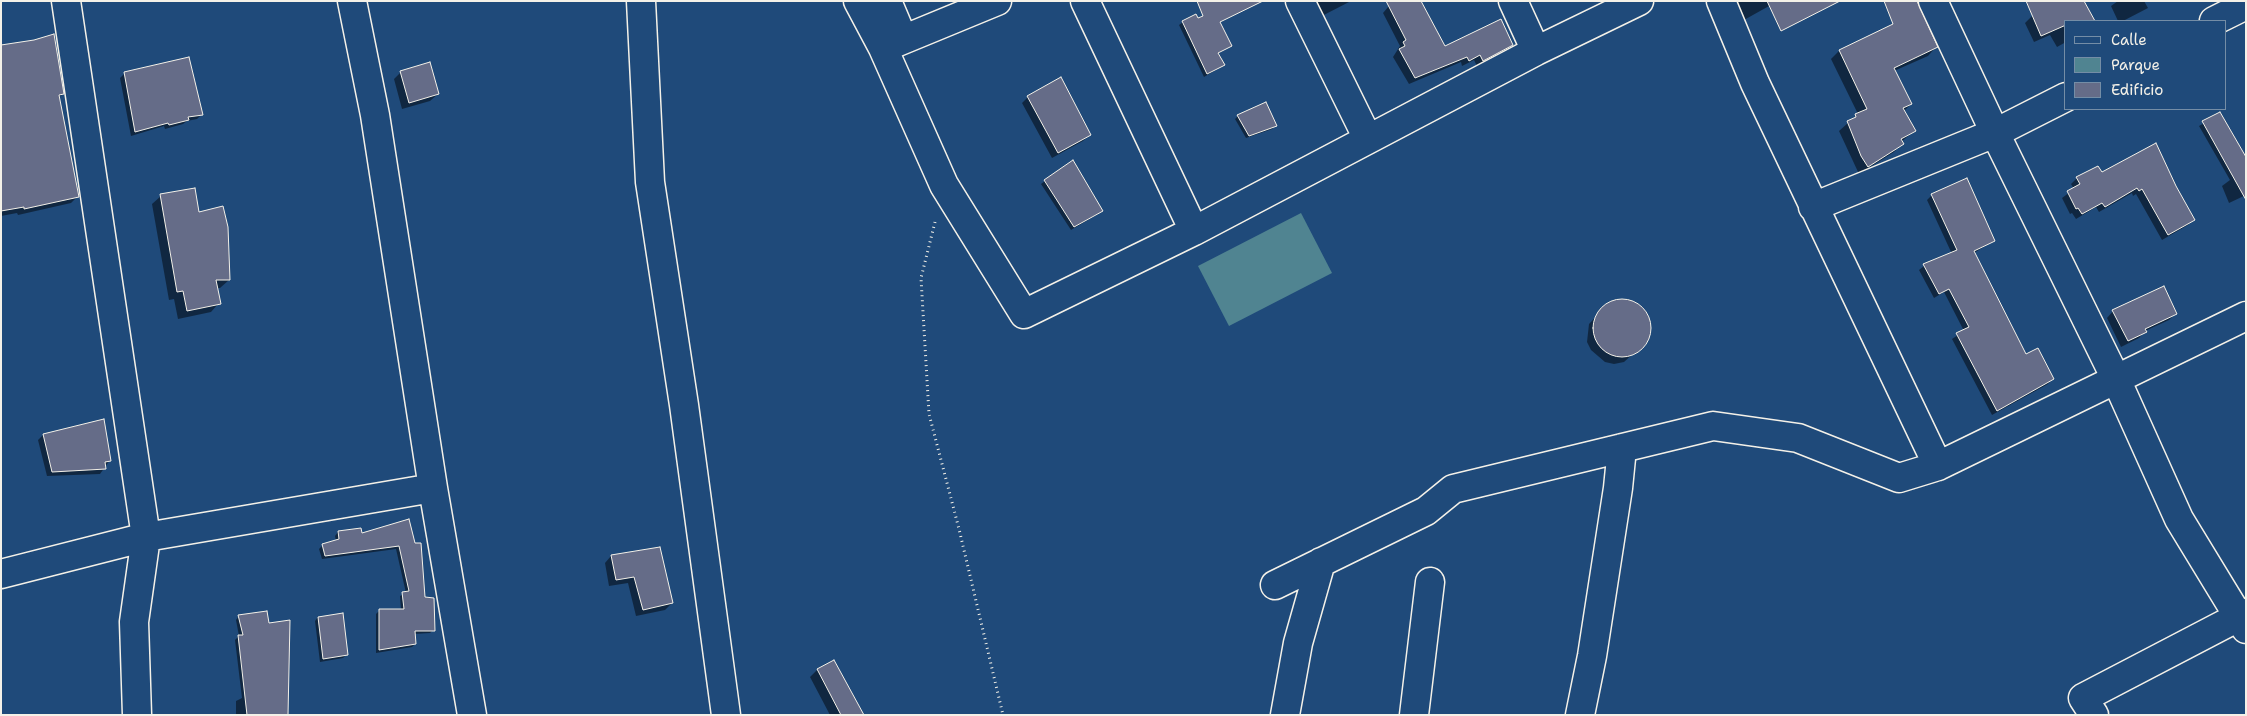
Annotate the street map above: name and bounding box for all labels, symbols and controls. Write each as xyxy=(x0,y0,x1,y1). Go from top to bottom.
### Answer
legend xyxy=(2064,20,2227,110)
text: Calle xyxy=(2111,30,2147,50)
text: Parque xyxy=(2111,55,2160,75)
text: Edificio xyxy=(2111,80,2163,100)

